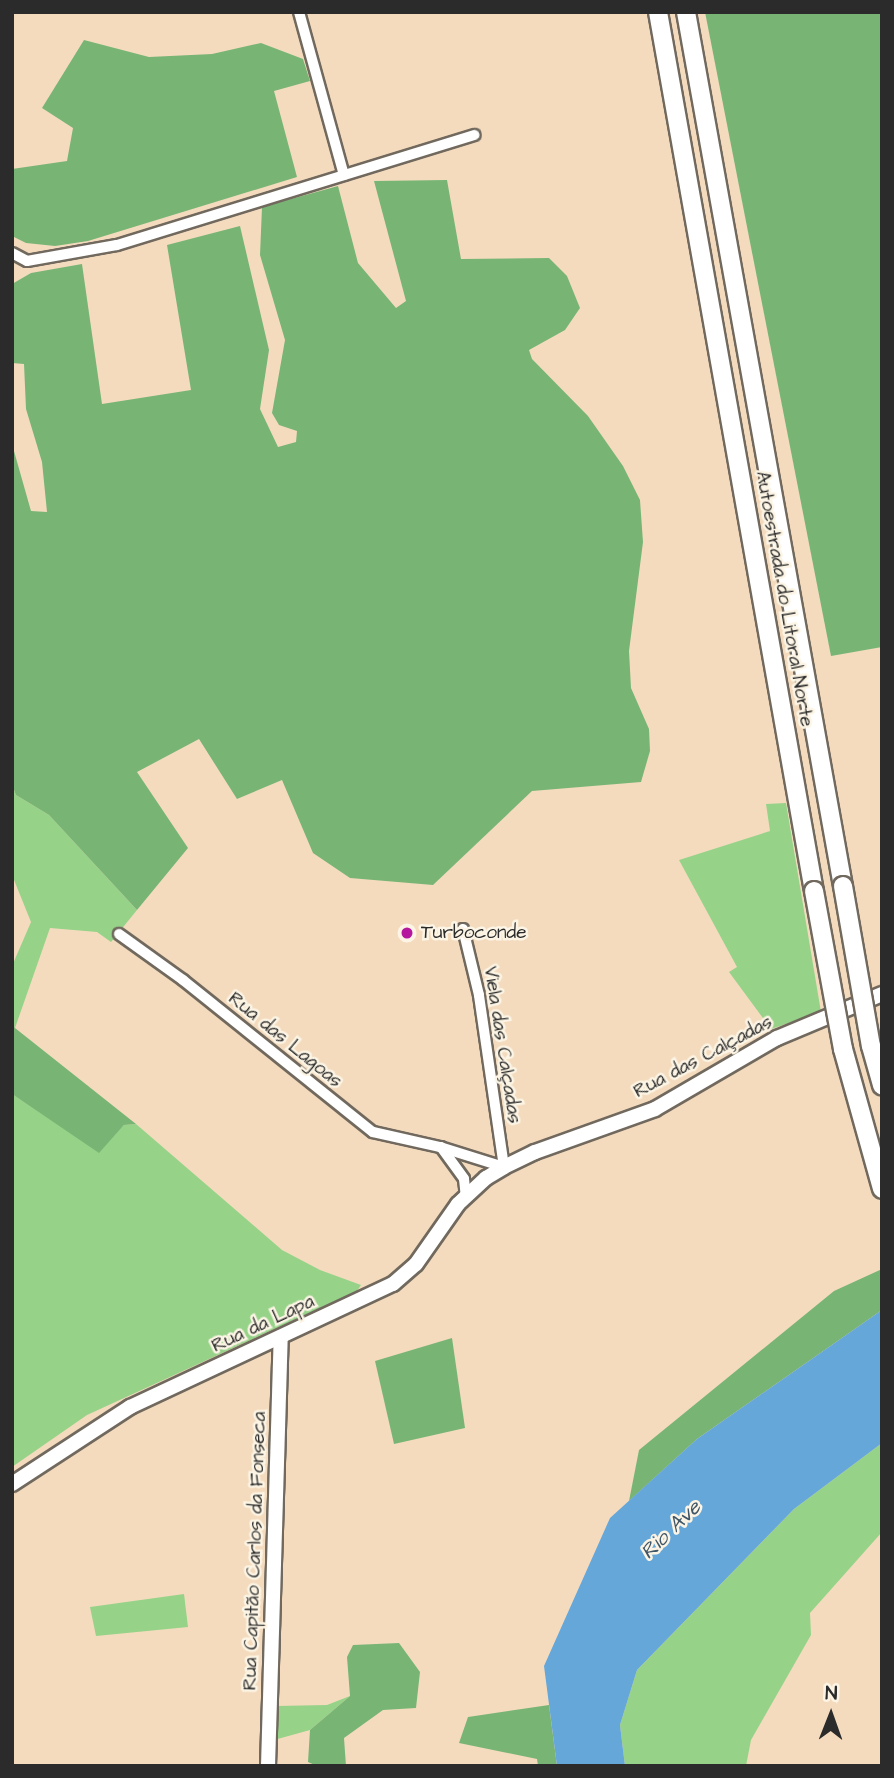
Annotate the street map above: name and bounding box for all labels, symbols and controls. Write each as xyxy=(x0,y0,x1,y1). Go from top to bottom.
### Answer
street label: Autoestrada do Litoral Norte xyxy=(750,469,818,729)
place label: Turboconde xyxy=(421,922,527,944)
marker: Turboconde xyxy=(399,925,415,941)
street label: Viela das Calçadas xyxy=(478,965,526,1125)
street label: Rua das Lagoas xyxy=(224,987,346,1093)
street label: Rua das Calçadas xyxy=(630,1011,776,1103)
street label: Rua da Lapa xyxy=(208,1290,318,1358)
street label: Rua Capitão Carlos da Fonseca xyxy=(239,1411,271,1691)
water label: Rio Ave xyxy=(636,1495,706,1565)
north arrow xyxy=(796,1680,866,1750)
text: N xyxy=(825,1680,838,1707)

